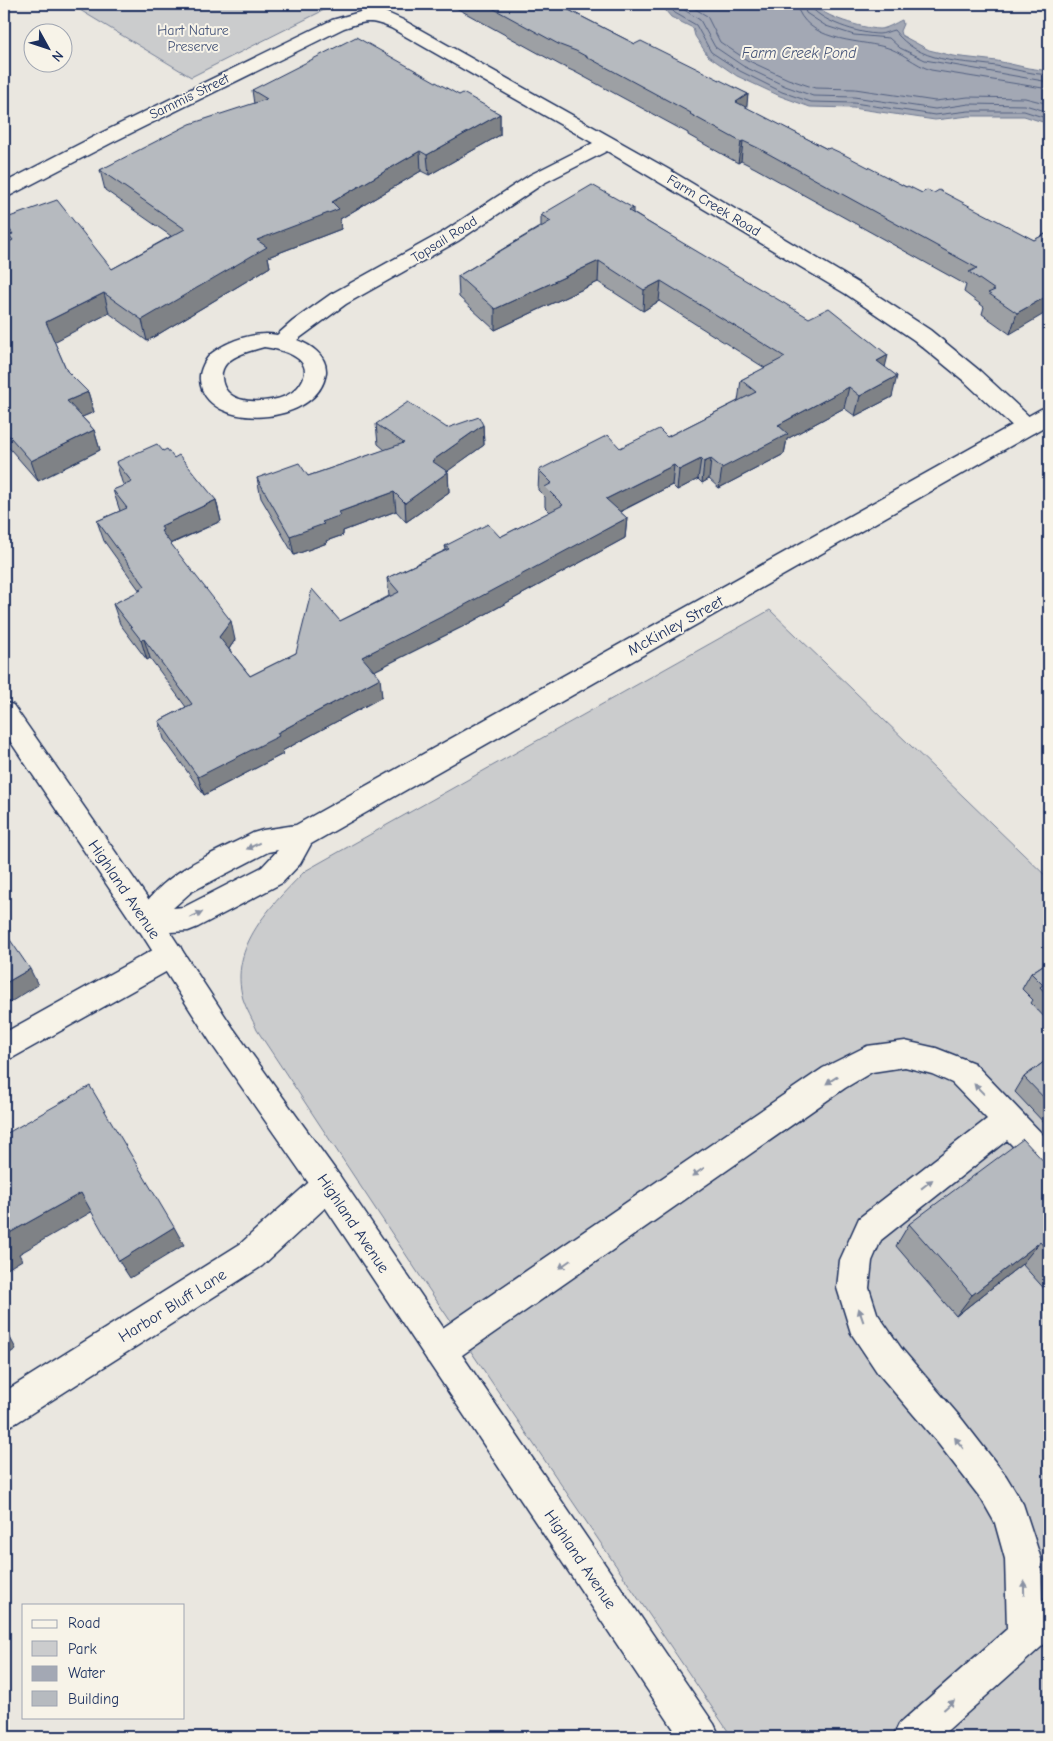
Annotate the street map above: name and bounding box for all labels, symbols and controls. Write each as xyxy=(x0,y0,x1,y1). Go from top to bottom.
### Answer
north arrow xyxy=(22,22,72,72)
park label: Hart Nature Preserve xyxy=(157,22,229,55)
water label: Farm Creek Pond xyxy=(742,44,857,62)
text: N xyxy=(48,47,67,65)
street label: Sammis Street xyxy=(146,69,233,123)
street label: Farm Creek Road xyxy=(664,171,764,240)
street label: Topsail Road xyxy=(408,212,481,266)
street label: McKinley Street xyxy=(624,592,727,660)
street label: Highland Avenue xyxy=(84,837,164,942)
one-way arrow xyxy=(246,841,261,850)
one-way arrow xyxy=(189,911,203,919)
one-way arrow xyxy=(826,1075,839,1084)
one-way arrow xyxy=(973,1084,985,1096)
one-way arrow xyxy=(692,1167,705,1177)
street label: Highland Avenue xyxy=(313,1171,393,1276)
one-way arrow xyxy=(920,1179,933,1190)
one-way arrow xyxy=(558,1259,571,1269)
street label: Harbor Bluff Lane xyxy=(115,1265,230,1346)
one-way arrow xyxy=(857,1307,865,1322)
one-way arrow xyxy=(954,1437,965,1450)
street label: Highland Avenue xyxy=(540,1507,620,1612)
one-way arrow xyxy=(1020,1579,1028,1595)
legend xyxy=(22,1604,185,1718)
text: Road xyxy=(68,1614,100,1632)
text: Park xyxy=(68,1640,97,1658)
text: Water xyxy=(68,1664,105,1682)
text: Building xyxy=(68,1690,119,1708)
one-way arrow xyxy=(942,1699,954,1711)

